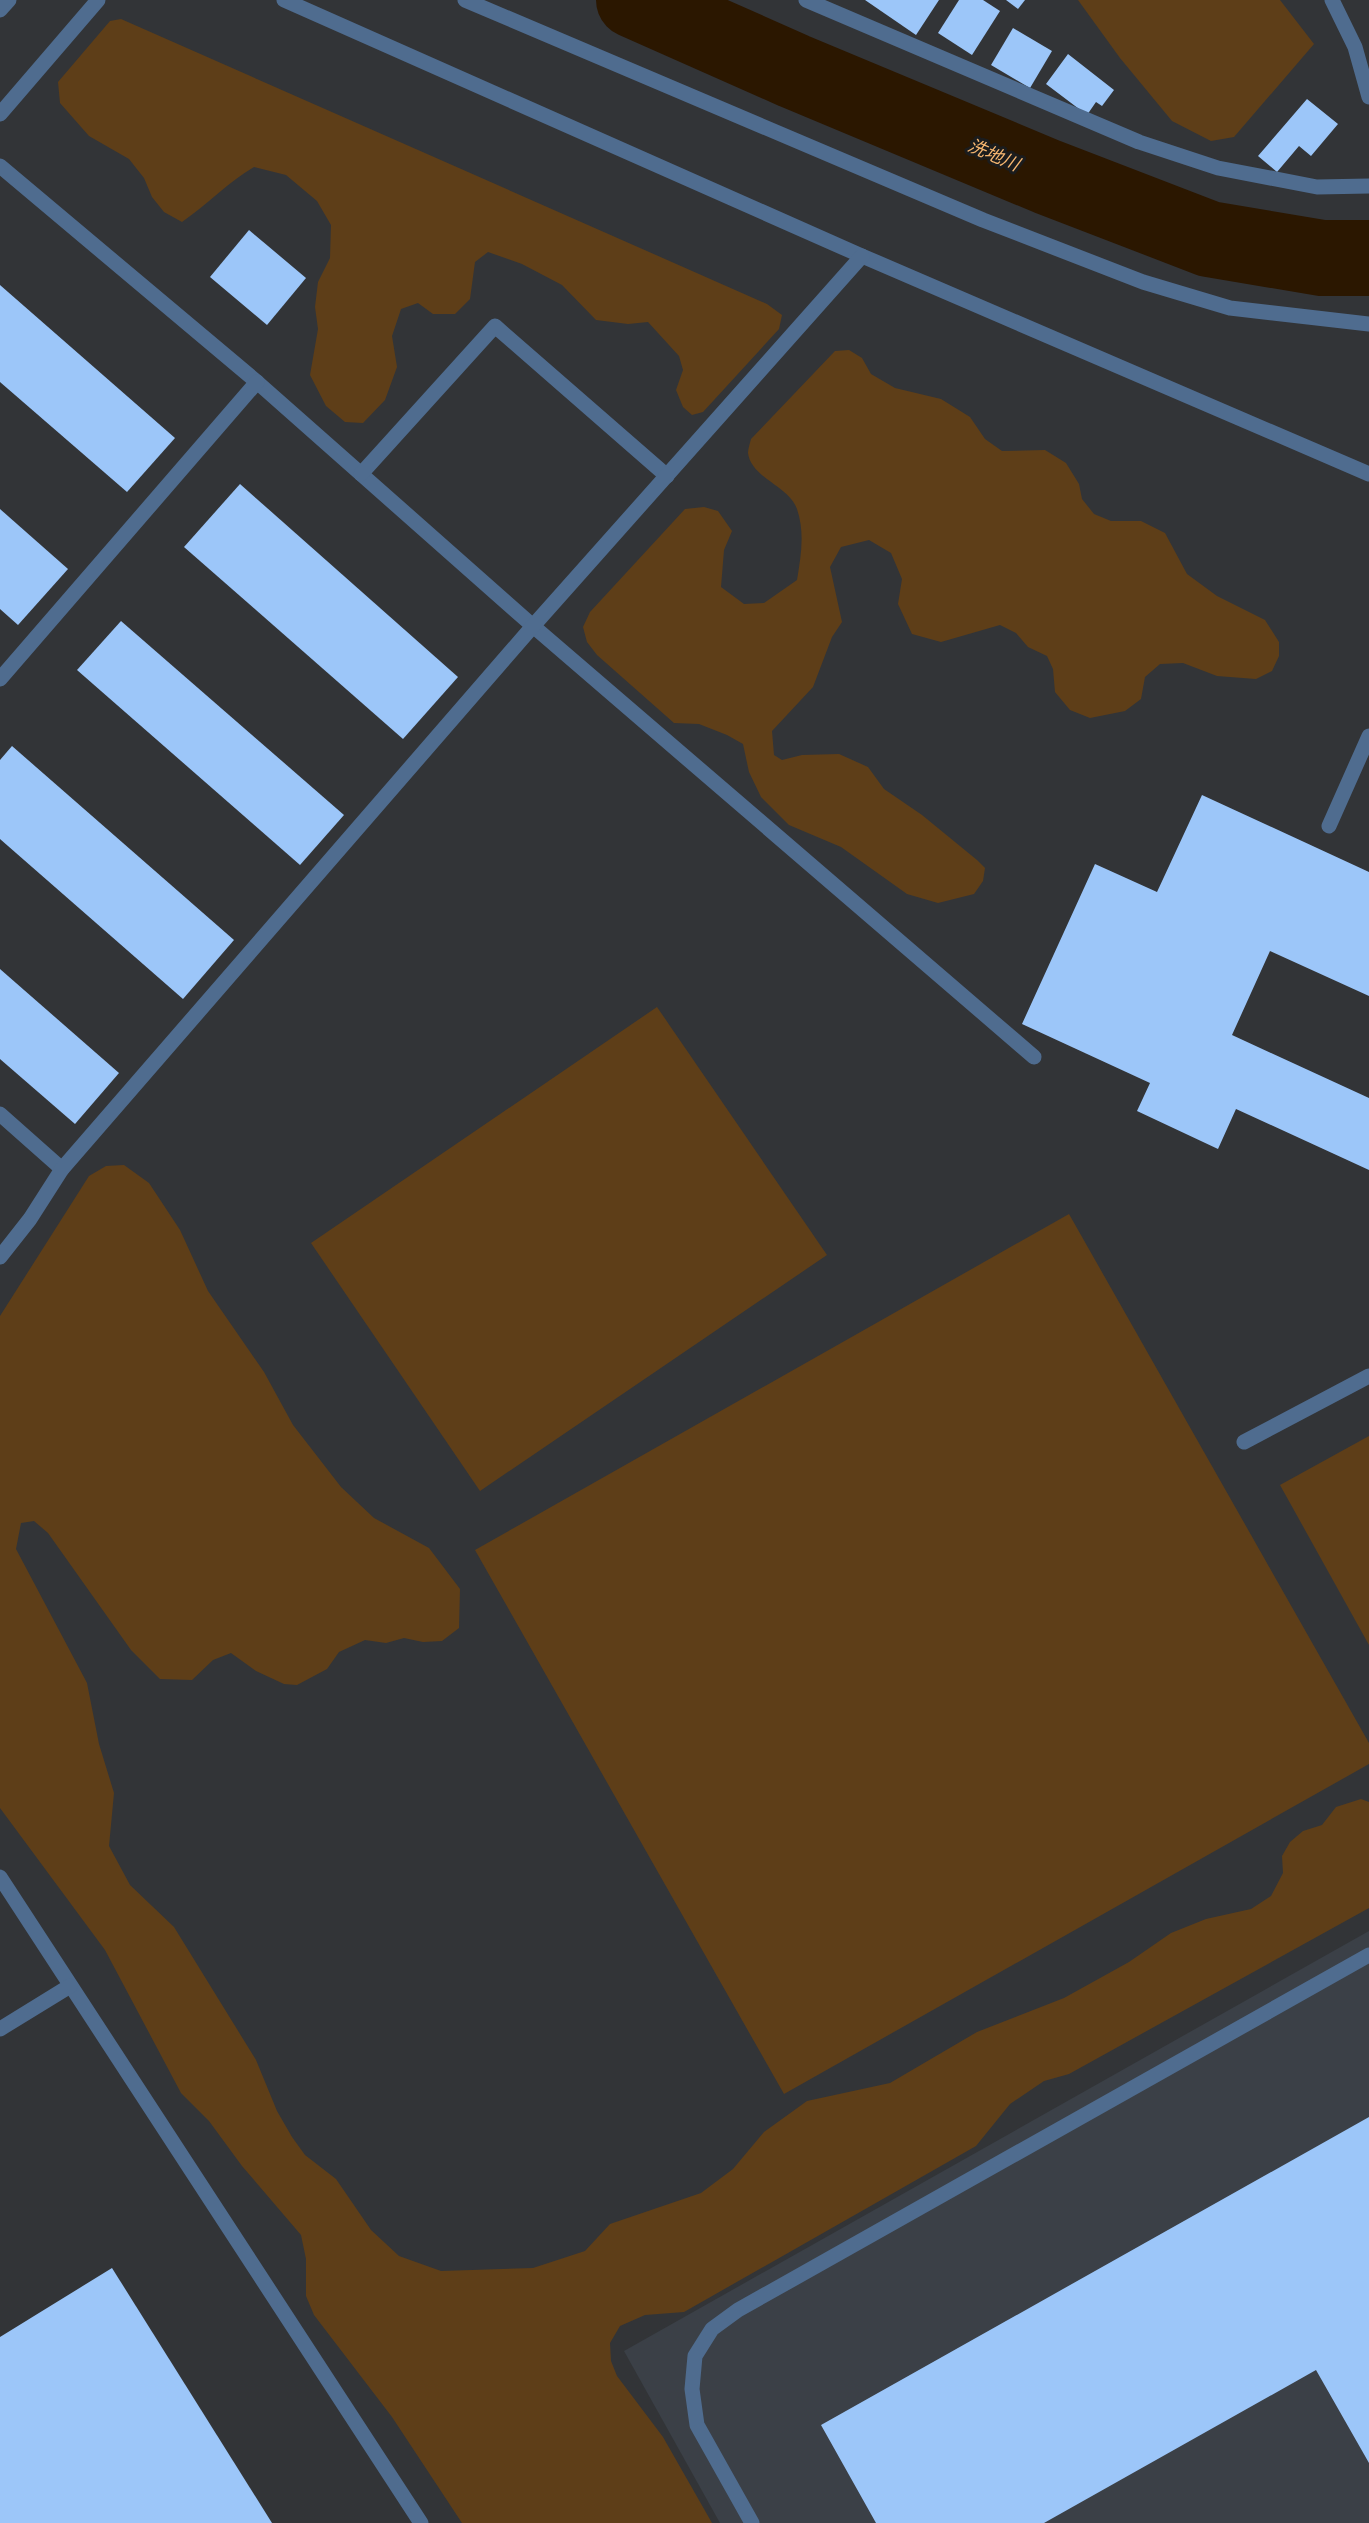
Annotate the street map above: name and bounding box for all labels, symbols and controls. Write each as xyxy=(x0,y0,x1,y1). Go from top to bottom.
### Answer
water label: 洗地川 xyxy=(965,133,1025,175)

